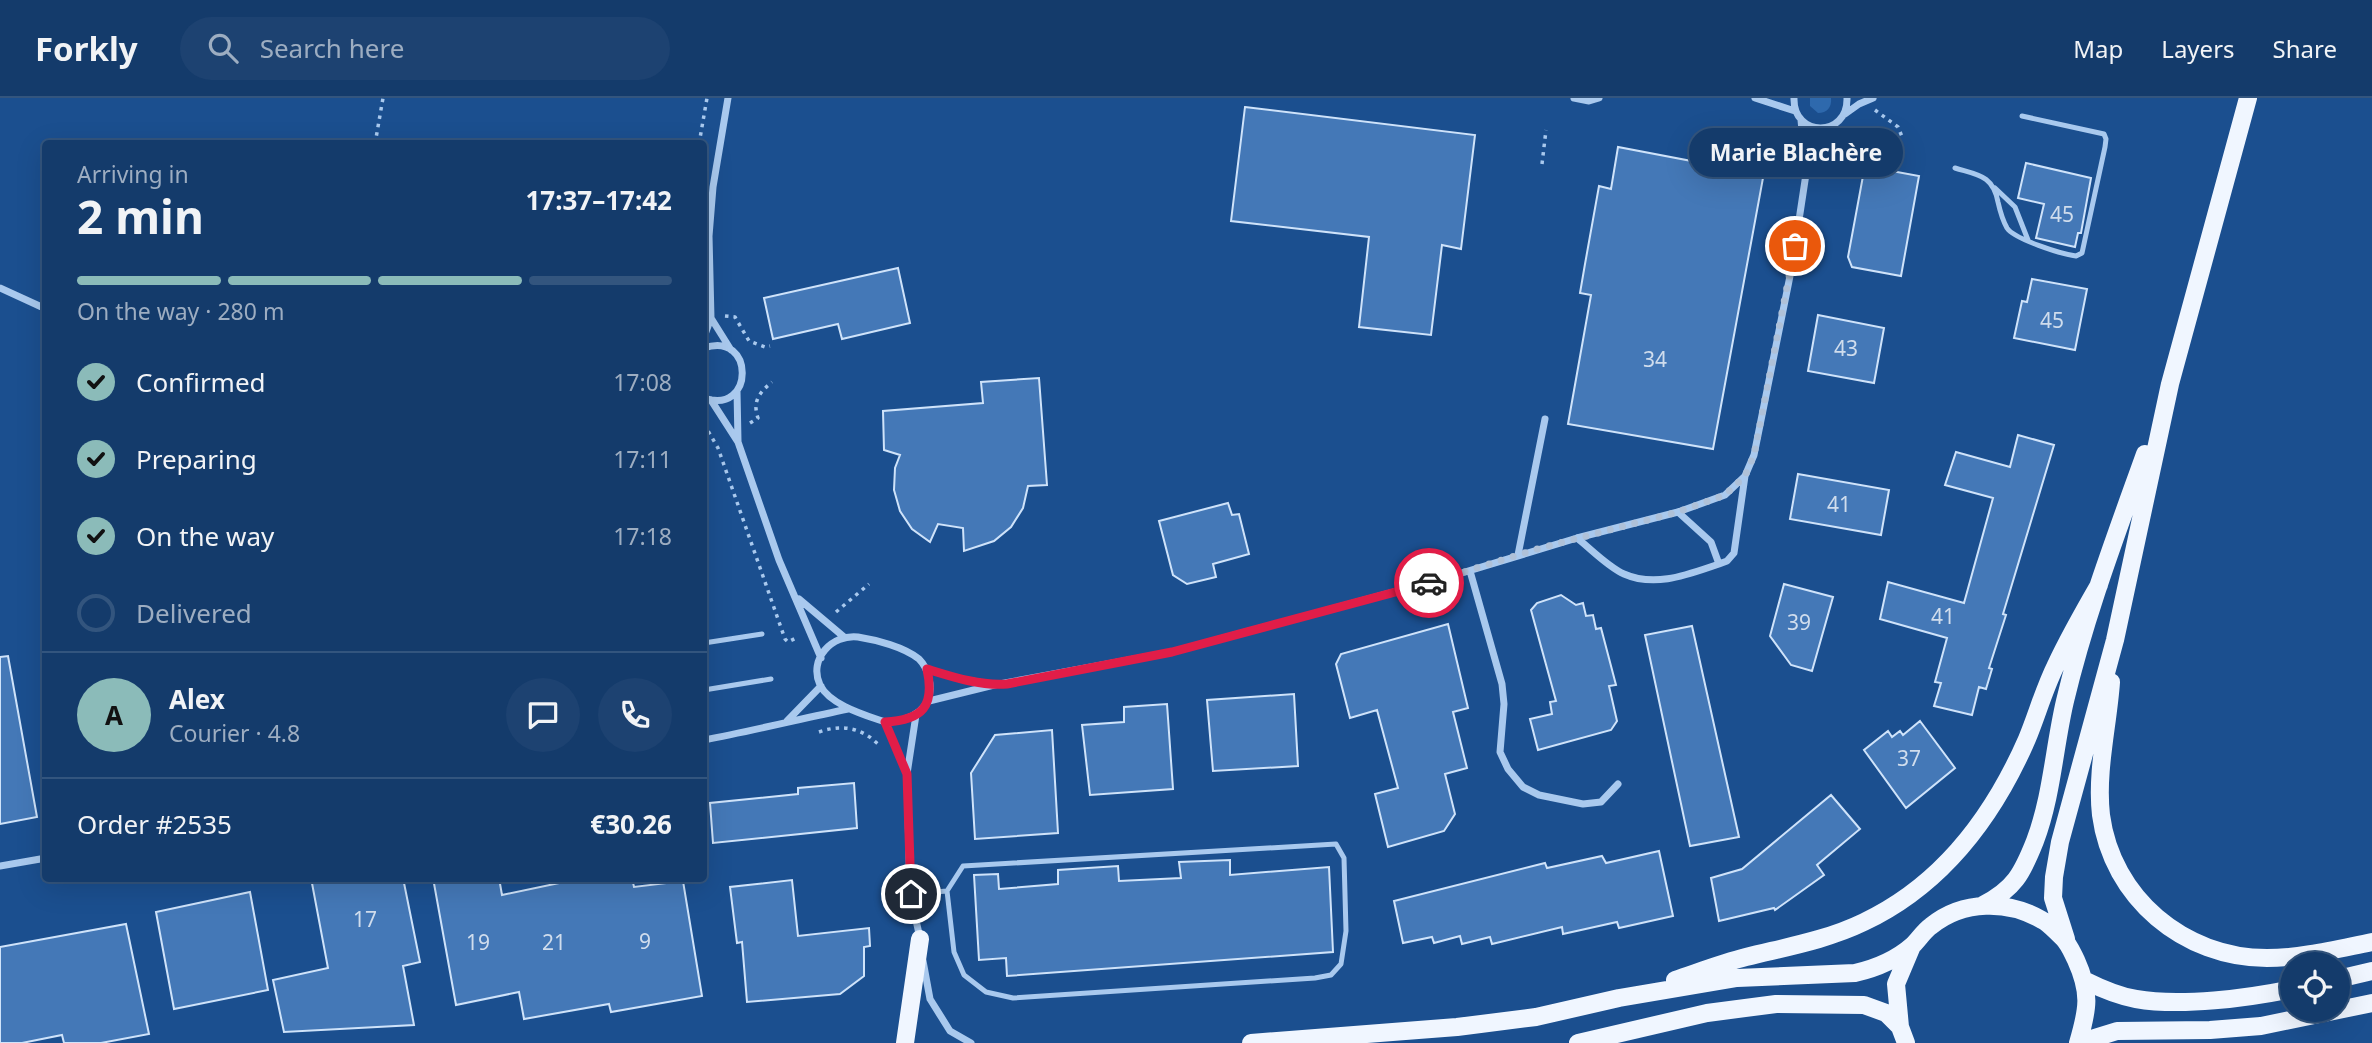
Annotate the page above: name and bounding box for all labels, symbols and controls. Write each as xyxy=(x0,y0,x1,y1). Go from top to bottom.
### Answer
search box xyxy=(180,17,670,80)
text: Forkly xyxy=(35,26,138,71)
icon: search xyxy=(204,29,242,67)
text: Search here xyxy=(260,30,404,66)
text: Map xyxy=(2073,32,2123,65)
text: Layers xyxy=(2161,32,2235,65)
text: Share xyxy=(2273,32,2337,65)
callout: Marie Blachère xyxy=(1688,127,1902,176)
text: Marie Blachère xyxy=(1710,136,1882,168)
text: Arriving in xyxy=(77,158,189,190)
text: 17:37–17:42 xyxy=(525,182,672,218)
text: 2 min xyxy=(77,185,204,247)
house number: 45 xyxy=(2050,200,2074,228)
pin xyxy=(1765,216,1825,276)
icon: bag xyxy=(1776,227,1814,265)
text: On the way · 280 m xyxy=(77,295,284,327)
house number: 45 xyxy=(2040,306,2064,334)
house number: 43 xyxy=(1834,334,1858,362)
house number: 34 xyxy=(1643,345,1667,373)
icon: check xyxy=(77,363,115,401)
text: Confirmed xyxy=(136,364,266,400)
text: 17:08 xyxy=(613,366,672,398)
icon: check xyxy=(77,440,115,478)
text: Preparing xyxy=(136,441,257,477)
text: 17:11 xyxy=(613,443,672,475)
house number: 41 xyxy=(1827,490,1851,518)
icon: check xyxy=(77,517,115,555)
text: On the way xyxy=(136,518,274,554)
text: 17:18 xyxy=(613,520,672,552)
courier xyxy=(1394,548,1464,618)
icon: car xyxy=(1410,564,1448,602)
text: Delivered xyxy=(136,595,252,631)
house number: 41 xyxy=(1931,602,1955,630)
house number: 39 xyxy=(1787,608,1811,636)
button: chat xyxy=(506,678,580,752)
button: phone xyxy=(598,678,672,752)
text: Alex xyxy=(169,681,225,717)
text: A xyxy=(105,697,123,733)
text: Courier · 4.8 xyxy=(169,717,300,749)
house number: 37 xyxy=(1897,744,1921,772)
text: Order #2535 xyxy=(77,806,232,842)
text: €30.26 xyxy=(590,806,672,842)
pin xyxy=(881,864,941,924)
icon: home xyxy=(892,875,930,913)
house number: 17 xyxy=(353,905,377,933)
house number: 9 xyxy=(639,927,651,955)
house number: 19 xyxy=(466,928,490,956)
house number: 21 xyxy=(542,928,566,956)
map controls xyxy=(2280,952,2350,1022)
button: locate xyxy=(2280,952,2350,1022)

